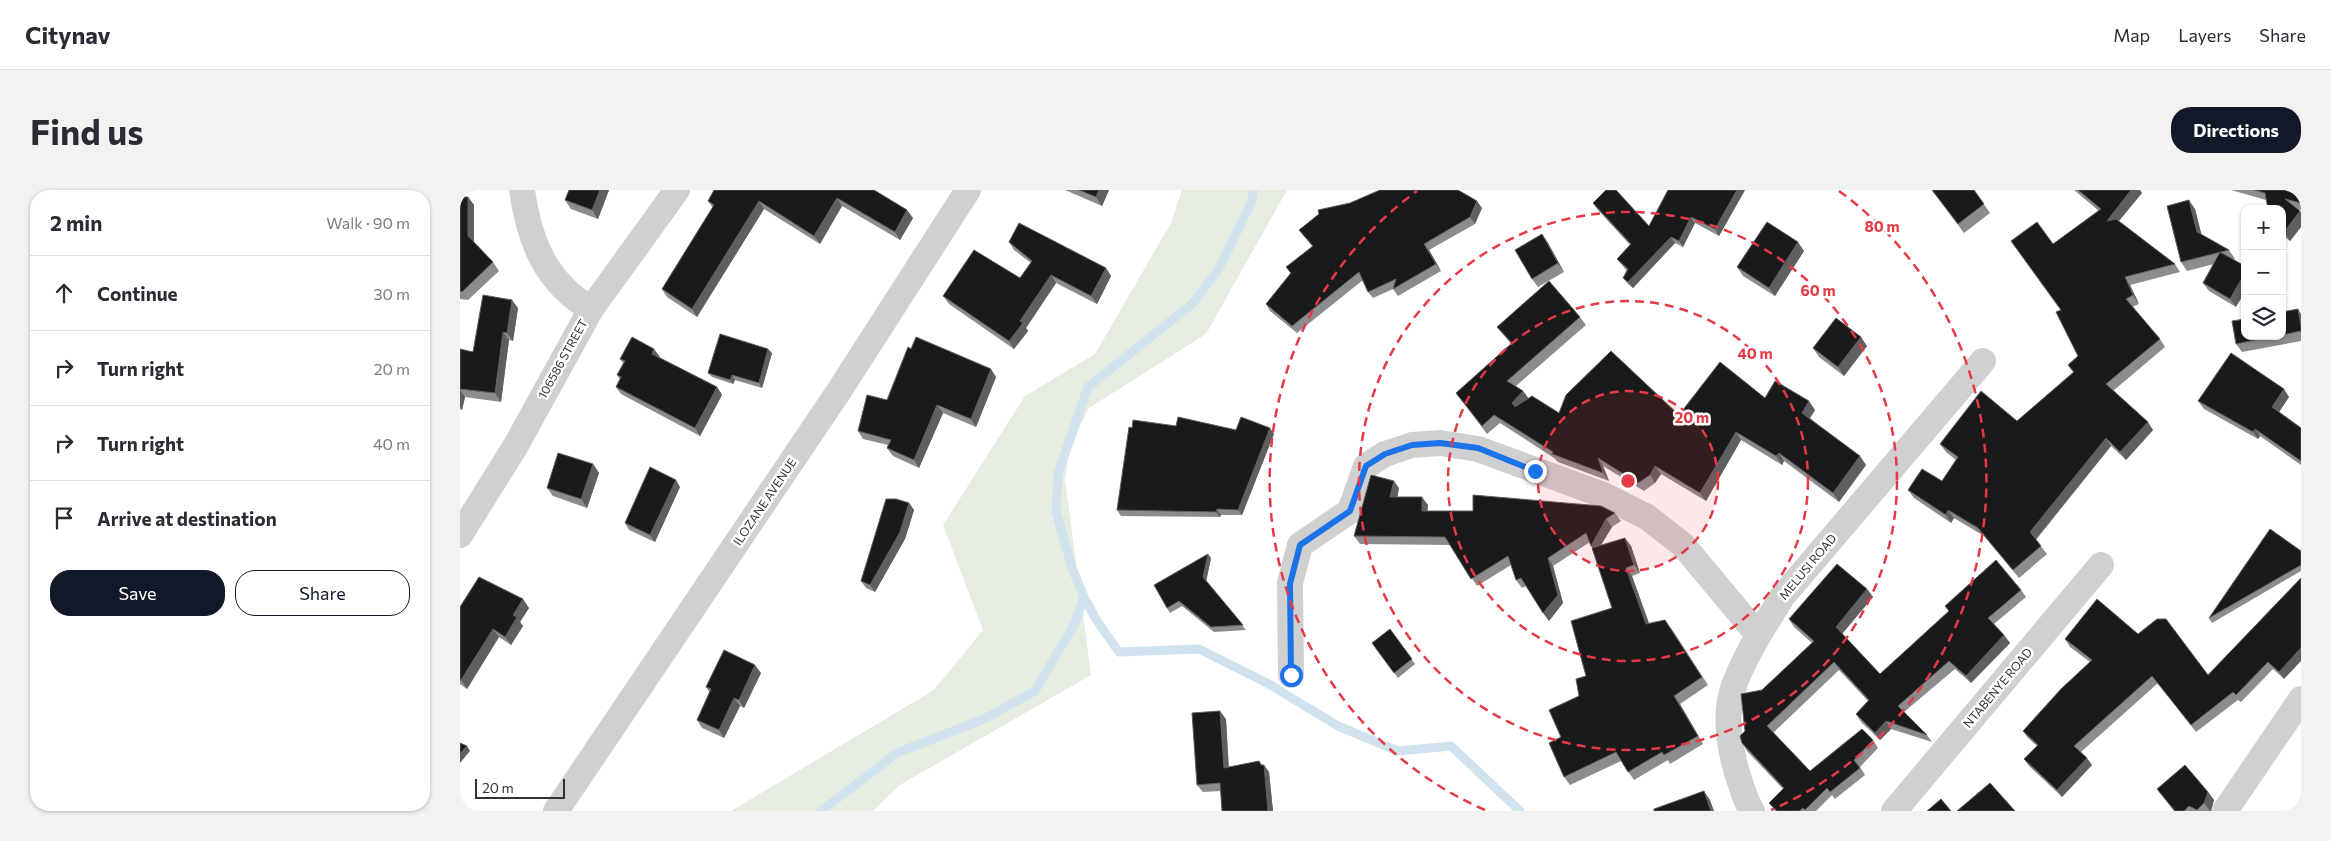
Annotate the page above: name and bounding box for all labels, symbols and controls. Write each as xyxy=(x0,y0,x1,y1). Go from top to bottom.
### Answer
text: Citynav xyxy=(25,20,111,49)
text: Map xyxy=(2113,24,2150,46)
text: Layers xyxy=(2178,24,2231,46)
text: Share xyxy=(2259,24,2306,46)
button: Directions xyxy=(2171,107,2301,153)
text: Find us xyxy=(30,109,144,152)
map controls xyxy=(2241,205,2286,340)
button: + xyxy=(2241,205,2286,250)
text: 2 min xyxy=(50,210,102,235)
text: Walk · 90 m xyxy=(326,213,410,232)
text: 80 m xyxy=(1864,217,1900,235)
button: − xyxy=(2241,250,2286,295)
icon: ahead xyxy=(50,279,78,307)
text: 60 m xyxy=(1800,281,1836,299)
text: Continue xyxy=(97,282,177,305)
text: 30 m xyxy=(373,284,410,303)
button: layers xyxy=(2241,295,2286,340)
street label: 106586 STREET xyxy=(535,316,590,401)
text: 40 m xyxy=(1737,344,1773,362)
icon: right xyxy=(50,354,78,382)
text: Turn right xyxy=(97,357,184,380)
text: 20 m xyxy=(374,359,410,378)
text: 20 m xyxy=(1675,408,1709,426)
icon: right xyxy=(50,429,78,457)
text: Turn right xyxy=(97,432,184,455)
text: 40 m xyxy=(373,434,410,453)
street label: ILOZANE AVENUE xyxy=(730,455,799,548)
route end xyxy=(1524,460,1547,483)
centre of rings xyxy=(1619,472,1637,490)
icon: arrive xyxy=(50,504,78,532)
text: Arrive at destination xyxy=(97,507,277,530)
street label: MELUSI ROAD xyxy=(1776,531,1839,602)
button: Save xyxy=(50,570,225,616)
button: Share xyxy=(235,570,410,616)
street label: NTABENYE ROAD xyxy=(1960,645,2035,730)
route start xyxy=(1280,664,1303,687)
scale bar xyxy=(475,776,565,799)
text: 20 m xyxy=(482,779,514,796)

